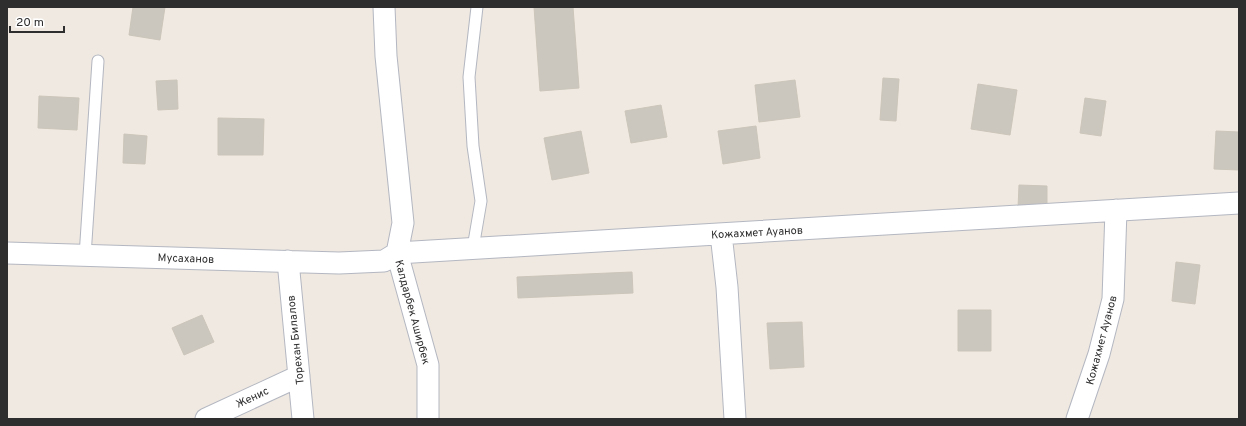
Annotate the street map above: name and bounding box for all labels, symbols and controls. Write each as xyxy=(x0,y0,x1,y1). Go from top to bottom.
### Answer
scale bar xyxy=(10,8,64,34)
text: 20 m xyxy=(16,15,44,31)
street label: Кожахмет Ауанов xyxy=(711,224,803,242)
street label: Мусаханов xyxy=(157,251,214,267)
street label: Калдарбек Аширбек xyxy=(391,258,433,366)
street label: Торехан Билалов xyxy=(284,294,308,385)
street label: Кожахмет Ауанов xyxy=(1083,294,1121,387)
street label: Женис xyxy=(234,384,271,412)

